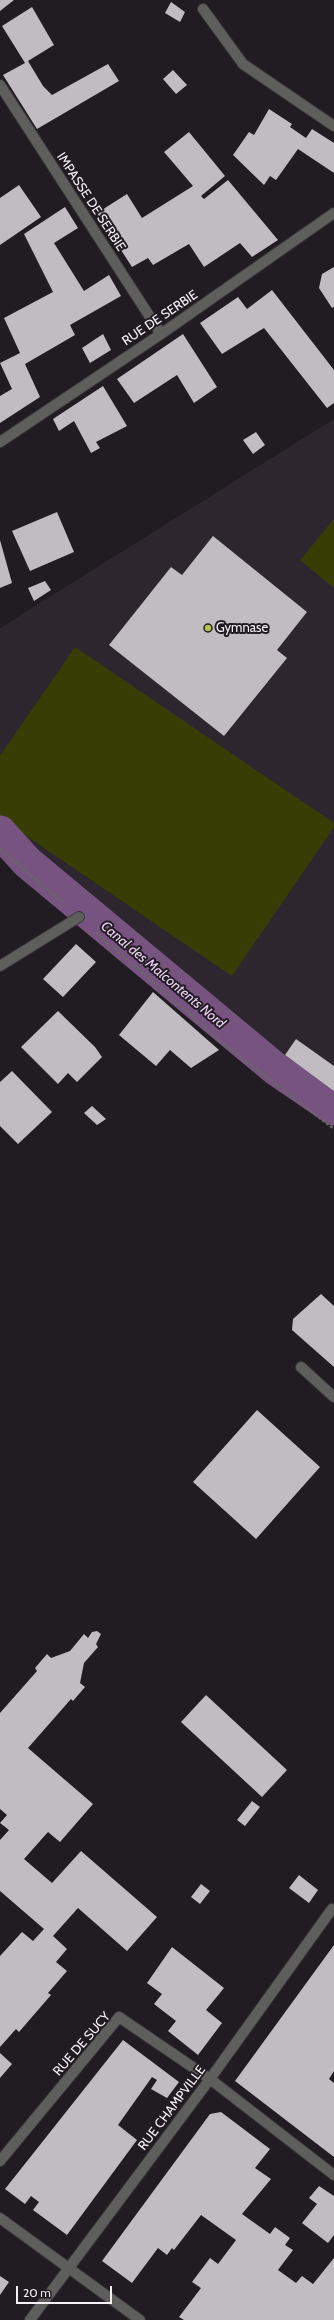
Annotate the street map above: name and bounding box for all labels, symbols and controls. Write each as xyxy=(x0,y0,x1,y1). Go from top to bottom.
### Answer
street label: IMPASSE DE SERBIE xyxy=(53,150,129,254)
street label: RUE DE SERBIE xyxy=(119,287,201,349)
place label: Gymnase xyxy=(216,620,268,636)
marker: Gymnase xyxy=(203,623,213,633)
water label: Canal des Malcontents Nord xyxy=(97,918,229,1032)
street label: RUE DE SUCY xyxy=(50,2009,114,2079)
street label: RUE CHAMPVILLE xyxy=(135,2063,209,2153)
scale bar xyxy=(18,2278,114,2304)
text: 20 m xyxy=(23,2285,51,2300)

